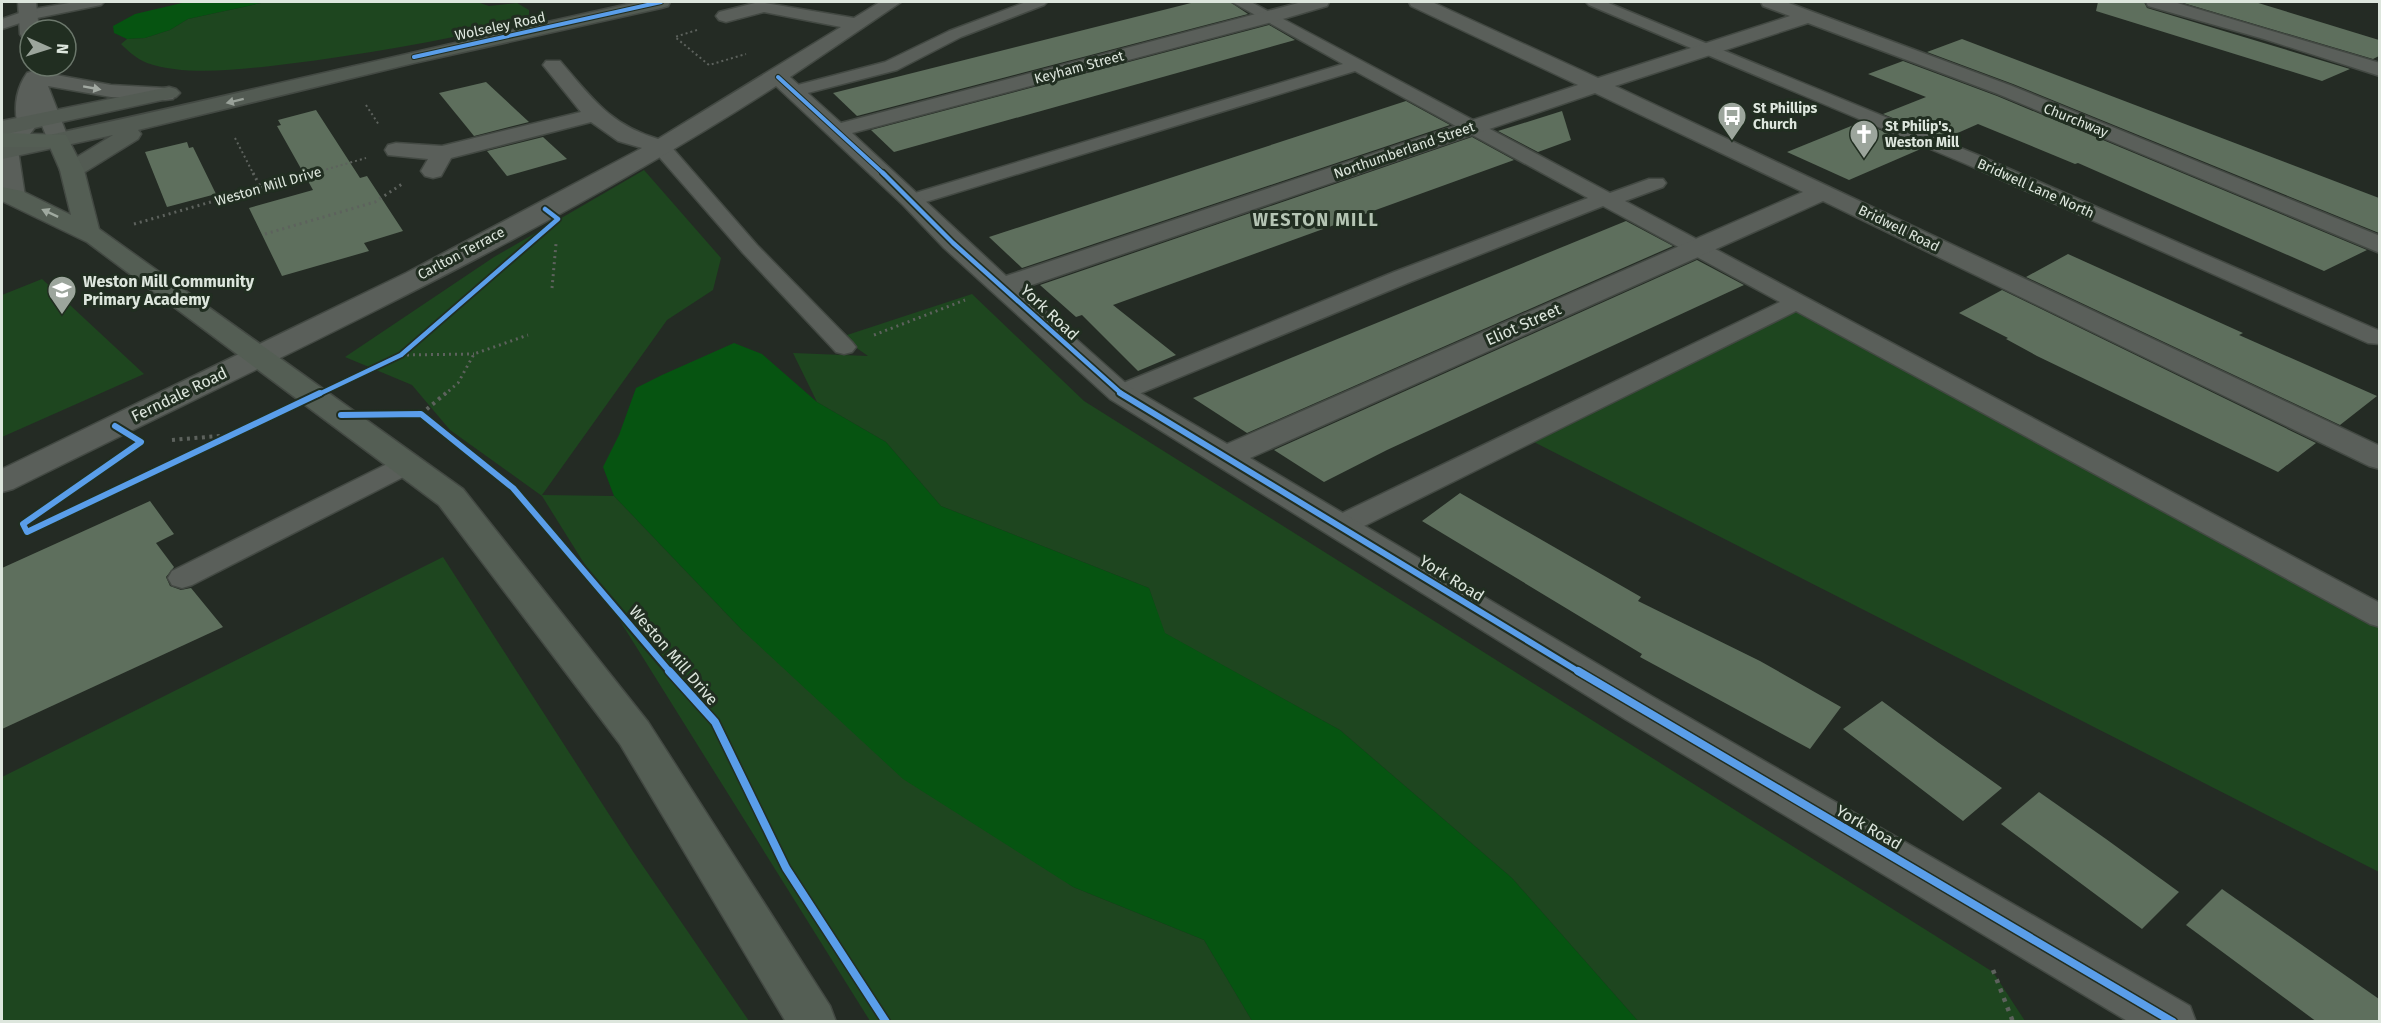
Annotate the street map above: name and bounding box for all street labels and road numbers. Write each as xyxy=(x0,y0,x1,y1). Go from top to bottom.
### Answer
street label: Wolseley Road xyxy=(453,9,547,44)
street label: Keyham Street xyxy=(1032,47,1127,88)
street label: Churchway xyxy=(2041,100,2111,141)
street label: Northumberland Street xyxy=(1332,118,1478,183)
street label: Bridwell Lane North xyxy=(1975,155,2097,222)
street label: Weston Mill Drive xyxy=(213,163,323,210)
street label: Bridwell Road xyxy=(1855,201,1942,255)
street label: Carlton Terrace xyxy=(415,223,508,283)
street label: York Road xyxy=(1017,281,1083,344)
street label: Eliot Street xyxy=(1483,299,1564,349)
street label: Ferndale Road xyxy=(128,363,230,426)
street label: York Road xyxy=(1416,551,1488,606)
street label: Weston Mill Drive xyxy=(625,602,722,709)
street label: York Road xyxy=(1833,801,1905,854)

